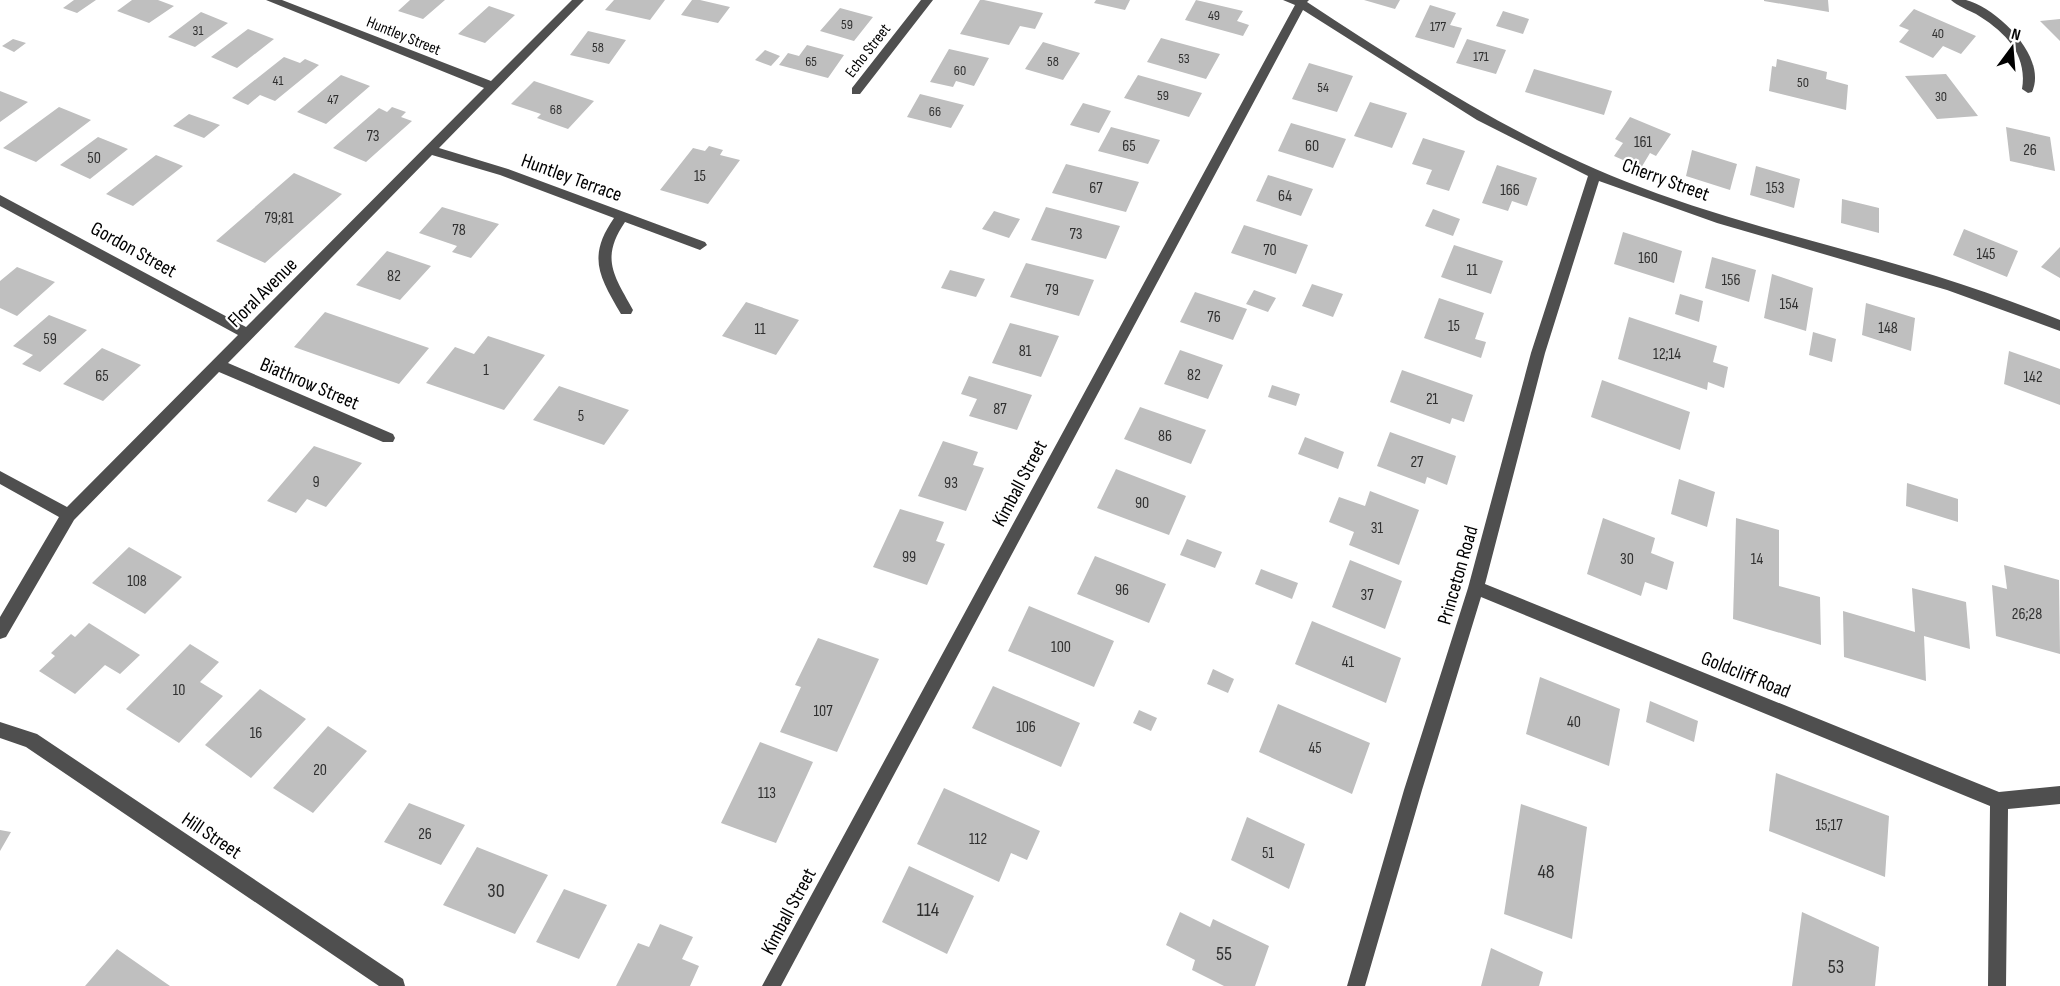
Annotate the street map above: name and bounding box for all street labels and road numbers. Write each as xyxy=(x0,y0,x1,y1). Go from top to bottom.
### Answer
street label: Huntley Street xyxy=(364,13,443,60)
street label: Echo Street xyxy=(841,20,895,81)
street label: Huntley Terrace xyxy=(518,149,625,207)
street label: Cherry Street xyxy=(1619,153,1713,207)
street label: Gordon Street xyxy=(86,217,181,283)
street label: Floral Avenue xyxy=(223,253,302,332)
street label: Biathrow Street xyxy=(256,352,363,416)
street label: Kimball Street xyxy=(987,436,1053,531)
street label: Princeton Road xyxy=(1432,523,1484,627)
street label: Goldcliff Road xyxy=(1697,646,1794,704)
street label: Hill Street xyxy=(177,807,246,864)
street label: Kimball Street xyxy=(756,864,822,959)

